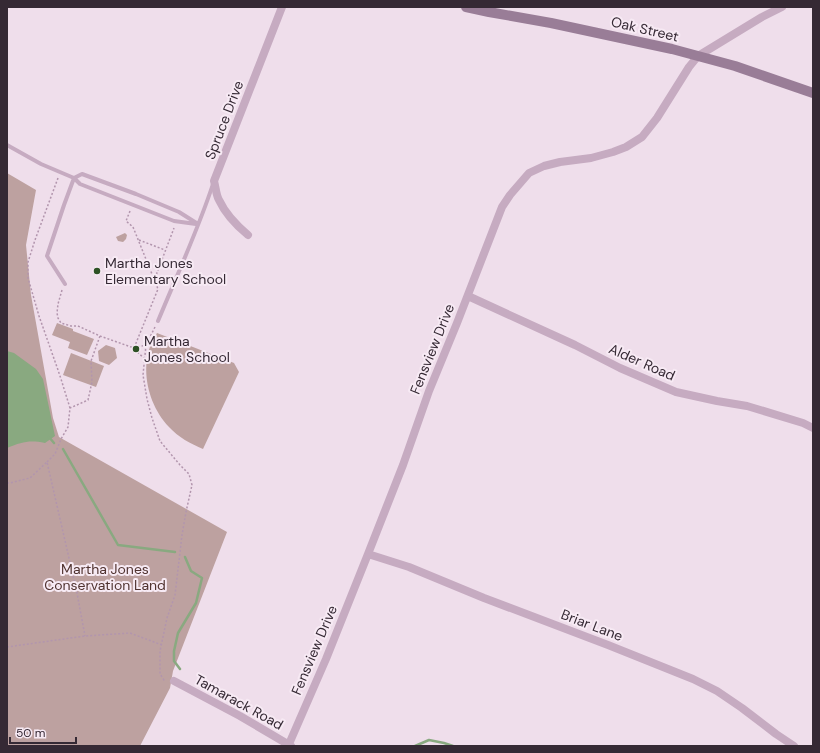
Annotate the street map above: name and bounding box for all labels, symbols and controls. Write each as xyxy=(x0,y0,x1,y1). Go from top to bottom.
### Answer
street label: Oak Street xyxy=(609,12,681,46)
street label: Spruce Drive xyxy=(201,78,247,162)
place label: Martha Jones Elementary School xyxy=(105,254,226,288)
marker: Martha Jones Elementary School xyxy=(92,266,102,276)
street label: Fensview Drive xyxy=(406,301,458,397)
place label: Martha Jones School xyxy=(144,332,230,366)
street label: Alder Road xyxy=(606,339,678,385)
marker: Martha Jones School xyxy=(131,344,141,354)
park label: Martha Jones Conservation Land xyxy=(44,560,166,594)
street label: Fensview Drive xyxy=(287,602,341,698)
street label: Briar Lane xyxy=(559,605,625,645)
street label: Tamarack Road xyxy=(191,670,287,734)
scale bar xyxy=(10,719,76,745)
text: 50 m xyxy=(16,725,45,741)

